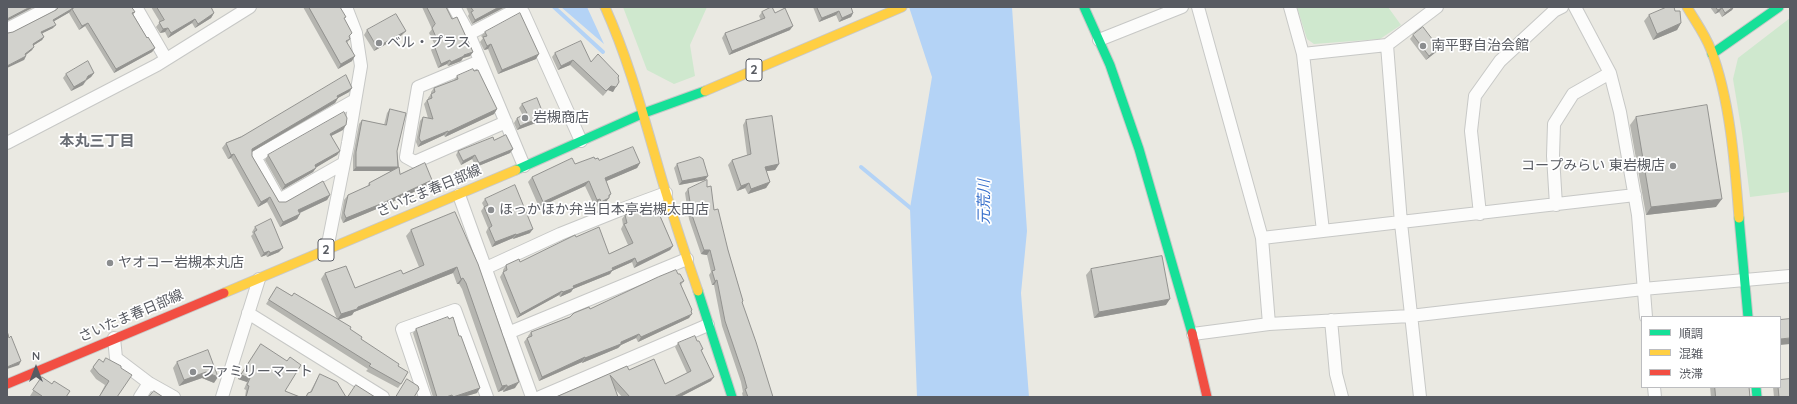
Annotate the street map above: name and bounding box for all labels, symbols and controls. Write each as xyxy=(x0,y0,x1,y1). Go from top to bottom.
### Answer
place label: ベル・プラス xyxy=(387,35,471,51)
marker: ベル・プラス xyxy=(374,38,384,48)
place label: 南平野自治会館 xyxy=(1431,38,1529,54)
marker: 南平野自治会館 xyxy=(1418,41,1428,51)
road number: 2 xyxy=(746,59,762,81)
place label: 岩槻商店 xyxy=(533,110,589,126)
marker: 岩槻商店 xyxy=(520,113,530,123)
district label: 本丸三丁目 xyxy=(60,132,134,150)
place label: コープみらい 東岩槻店 xyxy=(1521,158,1665,174)
street label: さいたま春日部線 xyxy=(374,161,484,221)
marker: コープみらい 東岩槻店 xyxy=(1668,161,1678,171)
water label: 元荒川 xyxy=(975,180,993,224)
place label: ほっかほか弁当日本亭岩槻太田店 xyxy=(499,202,709,218)
marker: ほっかほか弁当日本亭岩槻太田店 xyxy=(486,205,496,215)
road number: 2 xyxy=(318,239,334,261)
place label: ヤオコー岩槻本丸店 xyxy=(118,255,244,271)
marker: ヤオコー岩槻本丸店 xyxy=(105,258,115,268)
street label: さいたま春日部線 xyxy=(76,286,186,346)
legend xyxy=(1641,316,1781,388)
text: 順調 xyxy=(1679,326,1703,341)
text: 混雑 xyxy=(1679,346,1703,361)
north arrow xyxy=(16,348,56,388)
text: N xyxy=(32,349,40,363)
place label: ファミリーマート xyxy=(201,364,313,380)
text: 渋滞 xyxy=(1679,366,1703,381)
marker: ファミリーマート xyxy=(188,367,198,377)

